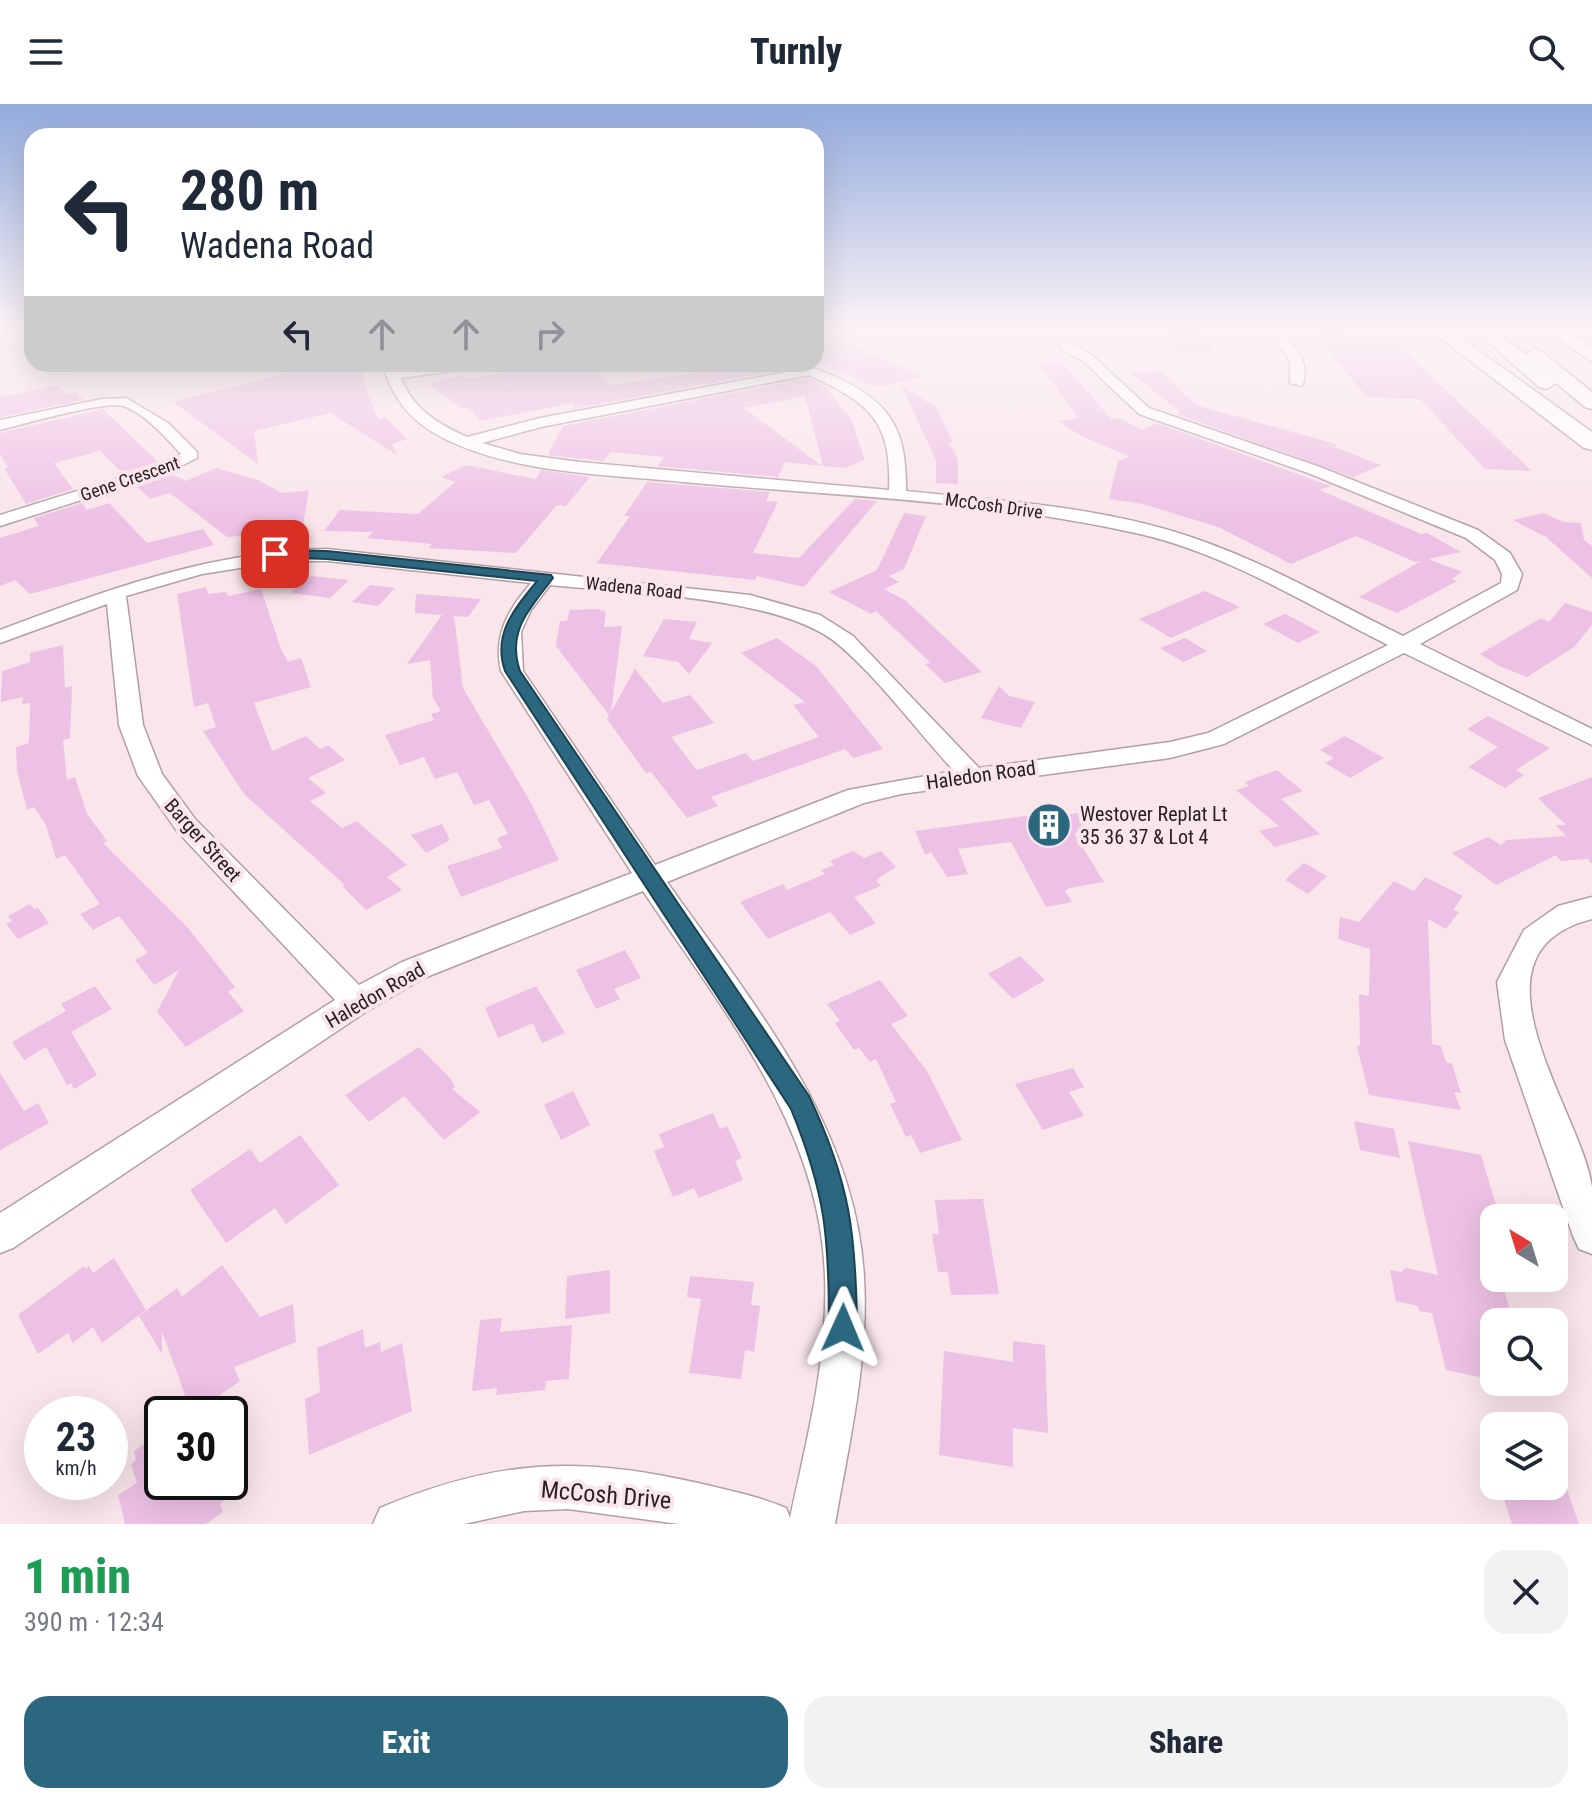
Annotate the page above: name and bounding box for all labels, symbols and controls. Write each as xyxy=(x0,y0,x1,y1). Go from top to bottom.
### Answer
icon: menu xyxy=(24,30,68,74)
icon: search xyxy=(1524,30,1568,74)
text: Turnly xyxy=(750,31,842,73)
text: 280 m xyxy=(180,158,319,224)
icon: left xyxy=(48,160,152,264)
text: Wadena Road xyxy=(180,225,374,267)
icon: left xyxy=(276,312,320,356)
icon: ahead xyxy=(360,312,404,356)
icon: ahead xyxy=(444,312,488,356)
icon: right xyxy=(528,312,572,356)
street label: Gene Crescent xyxy=(78,452,182,505)
street label: McCosh Drive xyxy=(944,488,1044,523)
pin xyxy=(241,520,309,588)
icon: arrive xyxy=(253,532,297,576)
street label: Wadena Road xyxy=(585,572,683,603)
street label: Haledon Road xyxy=(925,755,1037,795)
street label: Barger Street xyxy=(160,794,246,886)
building icon: Westover Replat Lt 35 36 37 & Lot 4 xyxy=(1025,801,1073,849)
place label: Westover Replat Lt 35 36 37 & Lot 4 xyxy=(1080,802,1228,849)
street label: Haledon Road xyxy=(321,957,429,1033)
north arrow xyxy=(1480,1204,1568,1292)
map controls xyxy=(1480,1204,1568,1500)
position arrow xyxy=(801,1286,885,1370)
button: search xyxy=(1480,1308,1568,1396)
speed limit sign: 30 xyxy=(144,1396,248,1500)
button: layers xyxy=(1480,1412,1568,1500)
text: 23 xyxy=(56,1414,96,1461)
text: km/h xyxy=(55,1456,97,1480)
street label: McCosh Drive xyxy=(540,1475,672,1515)
text: 1 min xyxy=(24,1548,131,1605)
button: close xyxy=(1484,1550,1568,1634)
text: 390 m · 12:34 xyxy=(24,1607,164,1637)
button: Exit xyxy=(24,1696,788,1788)
button: Share xyxy=(804,1696,1568,1788)

